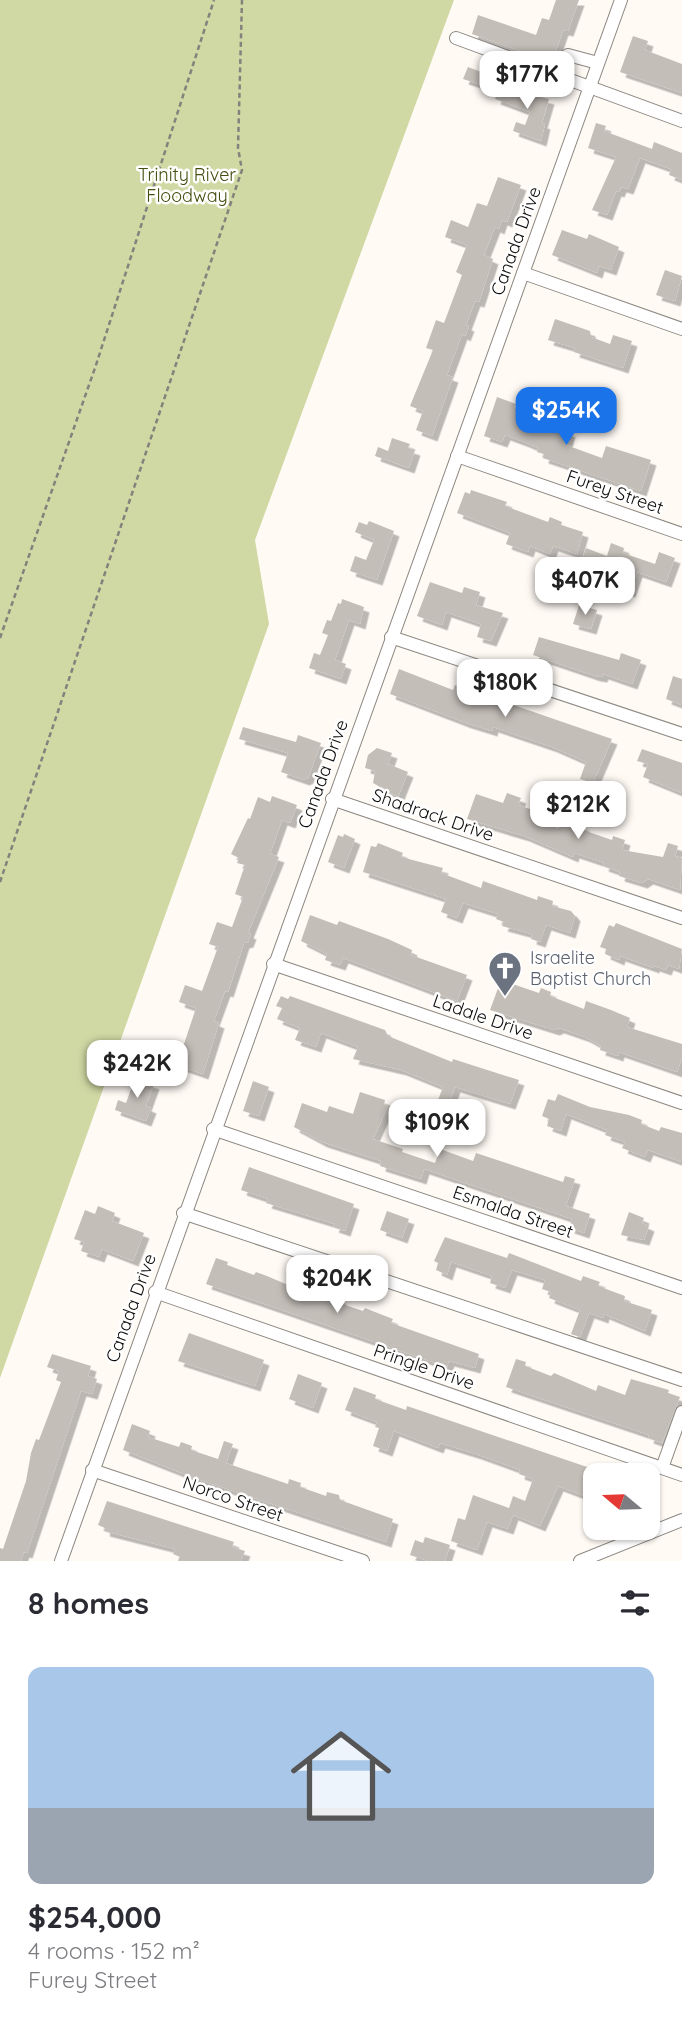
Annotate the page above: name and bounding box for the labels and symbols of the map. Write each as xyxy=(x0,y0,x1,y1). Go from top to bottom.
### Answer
pin: $177K xyxy=(478,52,576,111)
park label: Trinity River Floodway xyxy=(138,163,236,207)
street label: Canada Drive xyxy=(485,183,546,298)
pin: $254K xyxy=(517,388,615,447)
street label: Furey Street xyxy=(564,464,667,519)
pin: $407K xyxy=(536,558,634,617)
pin: $180K xyxy=(456,660,554,719)
street label: Canada Drive xyxy=(292,716,353,831)
pin: $212K xyxy=(529,782,627,841)
street label: Shadrack Drive xyxy=(369,783,497,846)
place label: Israelite Baptist Church xyxy=(530,946,651,990)
church icon: Israelite Baptist Church xyxy=(486,949,524,998)
street label: Ladale Drive xyxy=(430,989,536,1044)
pin: $242K xyxy=(88,1040,186,1100)
pin: $109K xyxy=(388,1100,486,1159)
street label: Esmalda Street xyxy=(450,1180,576,1243)
street label: Canada Drive xyxy=(100,1250,161,1365)
pin: $204K xyxy=(288,1256,386,1315)
street label: Pringle Drive xyxy=(371,1338,478,1395)
north arrow xyxy=(583,1463,660,1540)
street label: Norco Street xyxy=(180,1471,286,1526)

